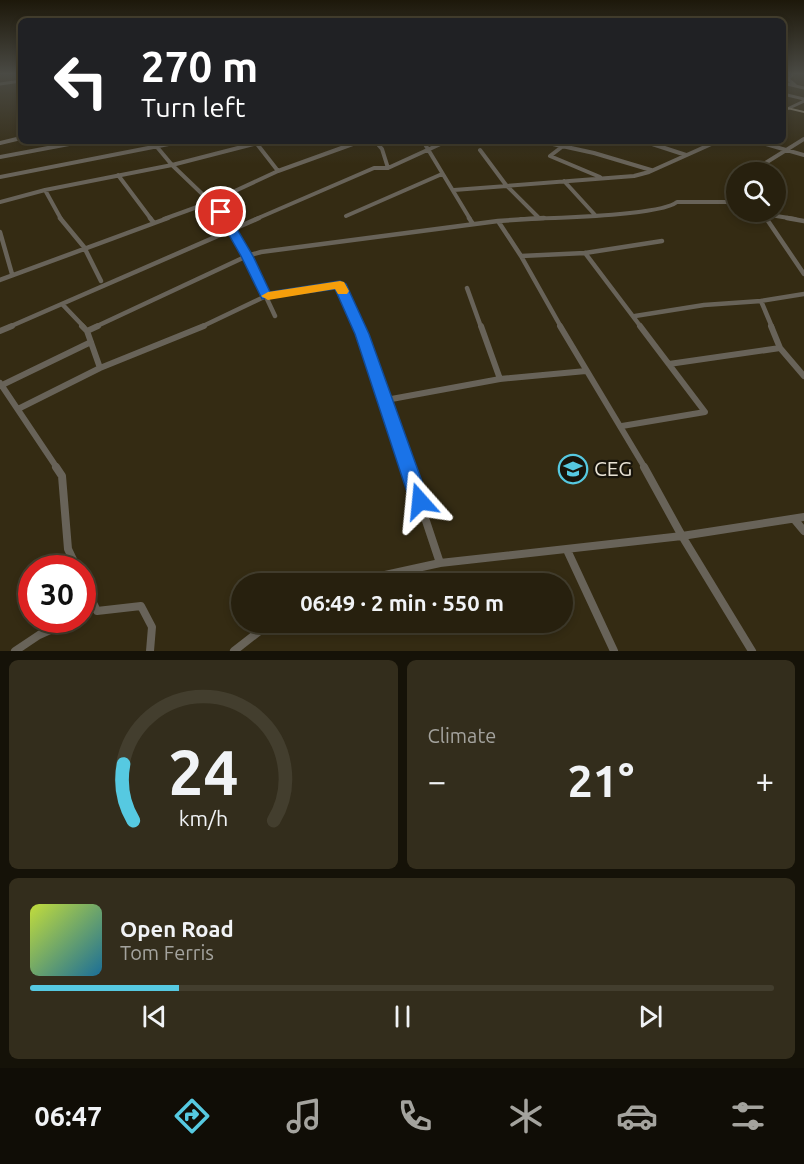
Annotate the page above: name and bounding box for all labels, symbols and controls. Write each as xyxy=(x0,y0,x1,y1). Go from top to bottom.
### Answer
icon: left xyxy=(42,42,120,120)
text: 270 m xyxy=(141,43,258,90)
text: Turn left xyxy=(141,92,245,122)
map controls xyxy=(726,162,786,222)
button: search xyxy=(726,162,786,222)
pin xyxy=(195,186,246,237)
icon: arrive xyxy=(204,195,237,228)
school or university icon: CEG xyxy=(557,453,589,485)
place label: CEG xyxy=(594,456,632,480)
position arrow xyxy=(388,469,452,533)
speed limit sign: 30 xyxy=(18,555,96,633)
text: 06:49 · 2 min · 550 m xyxy=(300,590,504,615)
text: Climate xyxy=(428,724,496,747)
text: 24 xyxy=(168,737,238,807)
text: 21° xyxy=(567,755,634,806)
text: − xyxy=(428,762,446,799)
text: + xyxy=(755,762,774,799)
text: km/h xyxy=(178,807,228,831)
text: Open Road xyxy=(120,916,234,941)
text: Tom Ferris xyxy=(120,941,214,964)
icon: previous xyxy=(138,1000,171,1033)
icon: pause xyxy=(386,1000,419,1033)
icon: next xyxy=(634,1000,667,1033)
icon: directions xyxy=(171,1095,213,1137)
icon: music xyxy=(283,1095,325,1137)
icon: phone xyxy=(394,1095,436,1137)
icon: climate xyxy=(505,1095,547,1137)
icon: car xyxy=(616,1095,658,1137)
icon: filters xyxy=(727,1095,769,1137)
text: 06:47 xyxy=(35,1101,102,1131)

